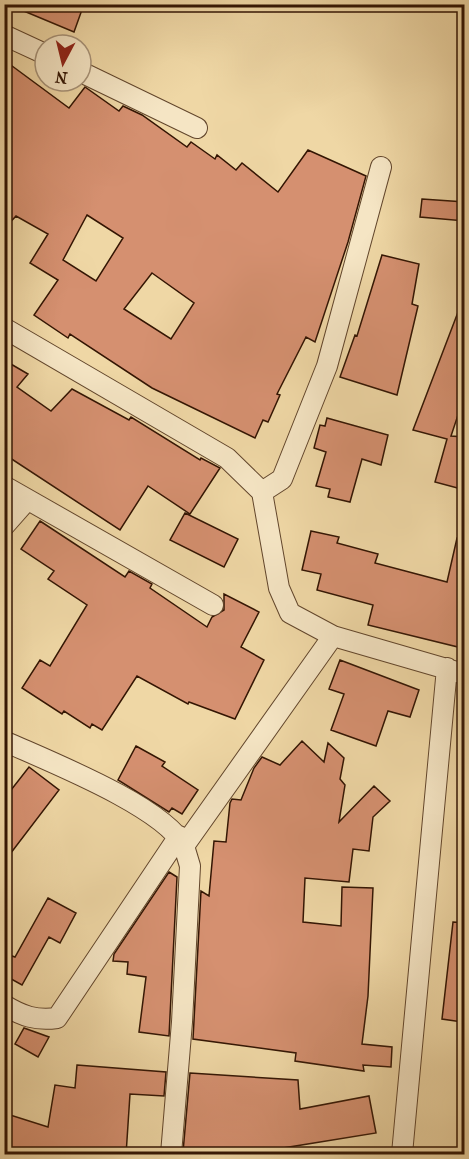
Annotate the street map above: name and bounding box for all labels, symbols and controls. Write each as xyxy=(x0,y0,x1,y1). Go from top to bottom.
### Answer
north arrow xyxy=(33,33,93,93)
text: N xyxy=(53,67,68,88)

